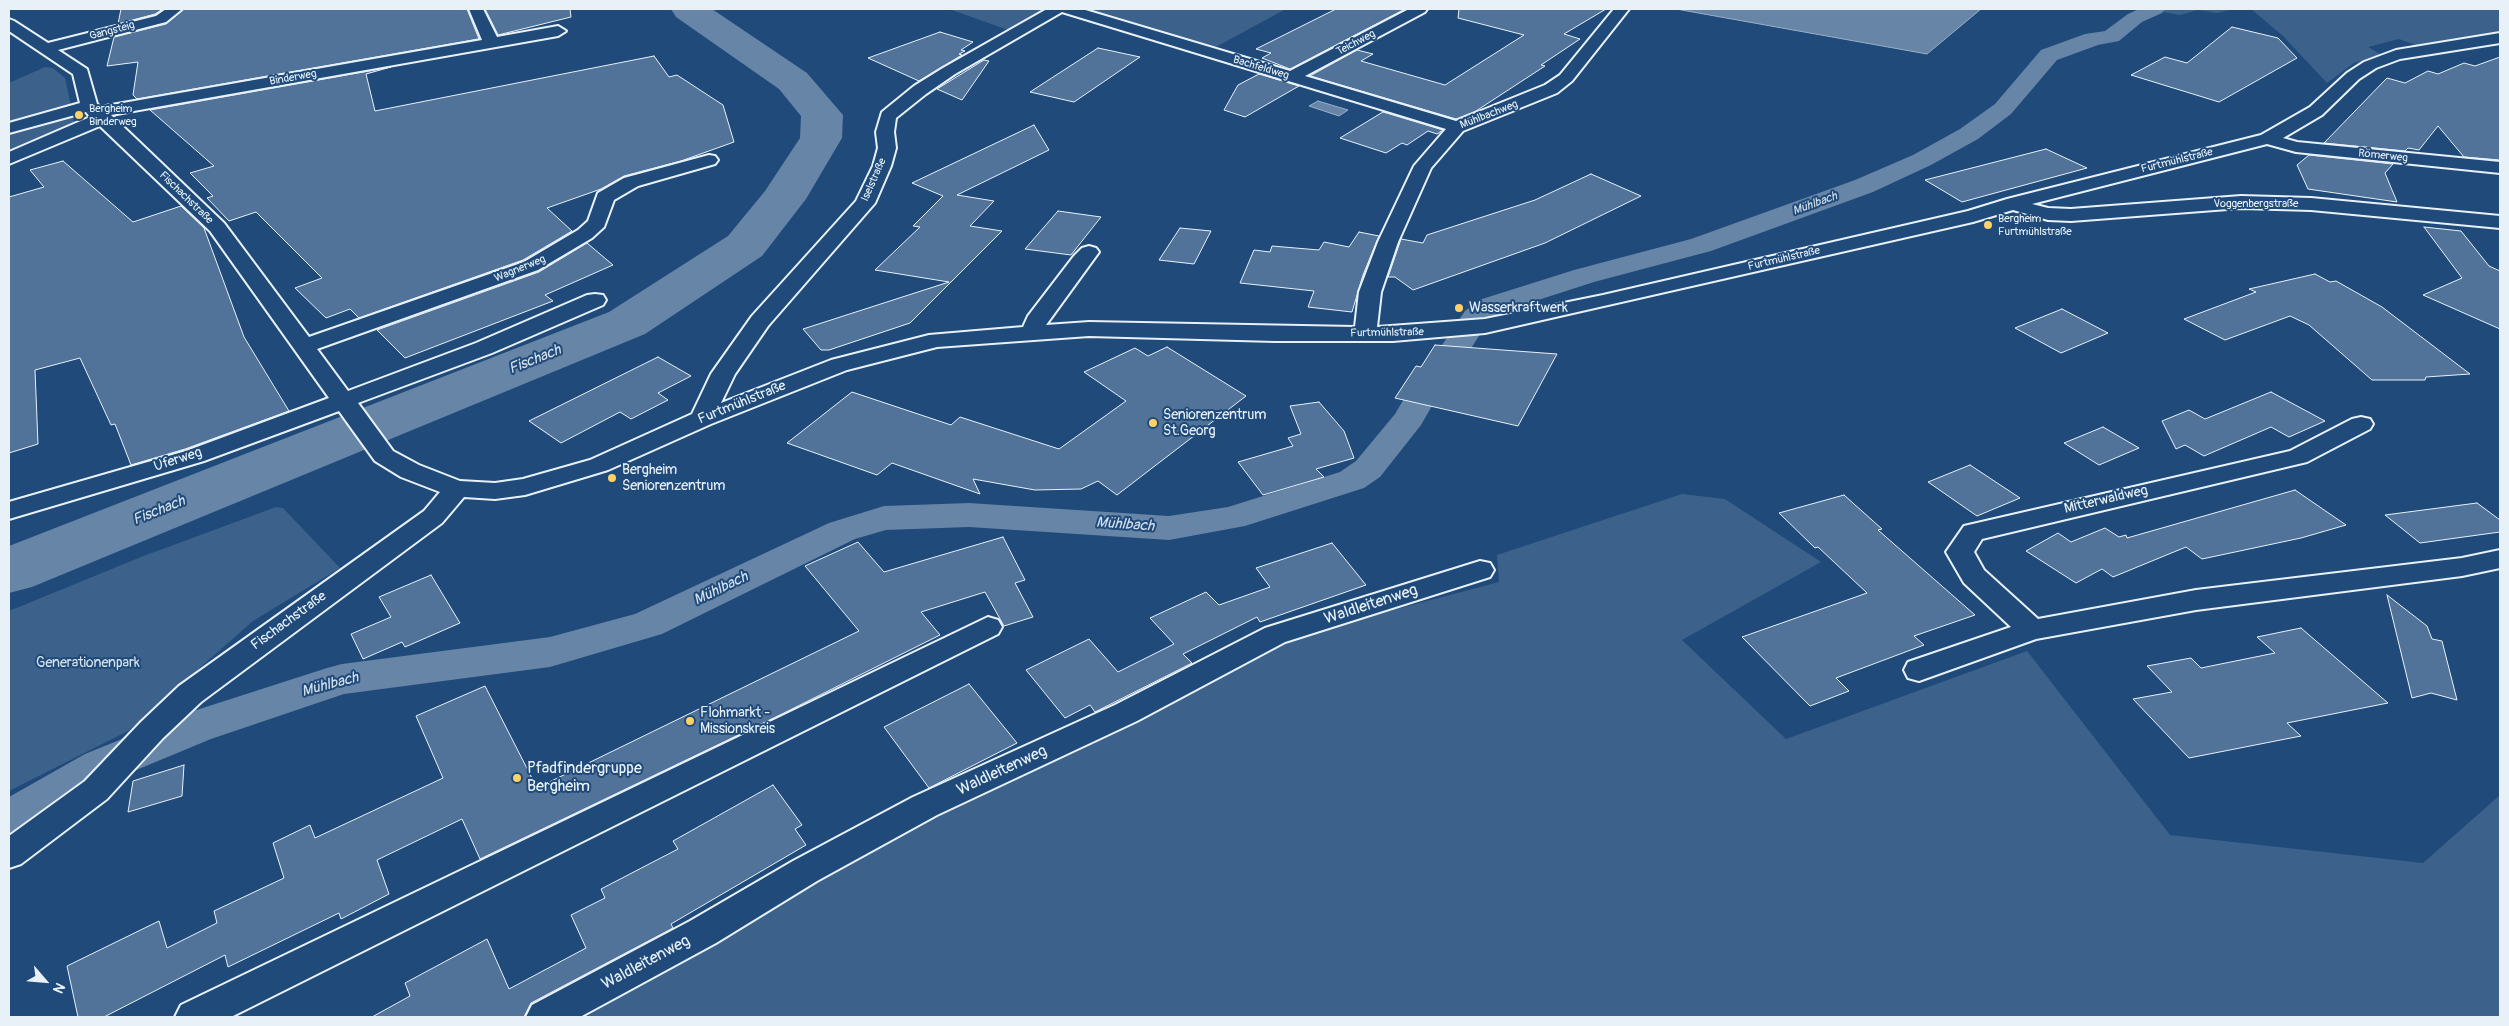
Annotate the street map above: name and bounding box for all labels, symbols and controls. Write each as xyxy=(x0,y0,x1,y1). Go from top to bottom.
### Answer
street label: Gangsteig xyxy=(88,19,136,43)
street label: Teichweg xyxy=(1334,27,1378,59)
street label: Bachfeldweg xyxy=(1231,53,1291,83)
street label: Binderweg xyxy=(268,67,318,89)
street label: Mühlbachweg xyxy=(1458,98,1520,132)
place label: Bergheim Binderweg xyxy=(89,102,137,128)
marker: Bergheim Binderweg xyxy=(73,109,85,121)
street label: Furtmühlstraße xyxy=(2140,146,2214,176)
street label: Römerweg xyxy=(2358,147,2408,165)
street label: Iselstraße xyxy=(859,156,889,204)
street label: Fischachstraße xyxy=(156,169,216,227)
water label: Mühlbach xyxy=(1791,189,1839,219)
street label: Voggenbergstraße xyxy=(2213,197,2299,211)
place label: Bergheim Furtmühlstraße xyxy=(1998,212,2072,238)
marker: Bergheim Furtmühlstraße xyxy=(1982,219,1994,231)
street label: Furtmühlstraße xyxy=(1747,244,1821,274)
street label: Wagnerweg xyxy=(492,253,548,285)
place label: Wasserkraftwerk xyxy=(1469,300,1568,316)
marker: Wasserkraftwerk xyxy=(1453,302,1465,314)
street label: Furtmühlstraße xyxy=(1350,326,1424,340)
water label: Fischach xyxy=(506,341,564,379)
street label: Furtmühlstraße xyxy=(695,378,789,428)
place label: Seniorenzentrum St.Georg xyxy=(1163,407,1266,440)
marker: Seniorenzentrum St.Georg xyxy=(1147,417,1159,429)
street label: Uferweg xyxy=(152,444,204,476)
place label: Bergheim Seniorenzentrum xyxy=(622,462,725,494)
marker: Bergheim Seniorenzentrum xyxy=(606,472,618,484)
street label: Mitterwaldweg xyxy=(2063,482,2149,518)
water label: Fischach xyxy=(130,492,188,530)
water label: Mühlbach xyxy=(1095,514,1155,536)
water label: Mühlbach xyxy=(691,568,751,610)
street label: Waldleitenweg xyxy=(1322,581,1420,629)
street label: Fischachstraße xyxy=(248,588,330,654)
park label: Generationenpark xyxy=(36,655,140,671)
water label: Mühlbach xyxy=(300,669,360,701)
place label: Flohmarkt - Missionskreis xyxy=(700,705,775,738)
marker: Flohmarkt - Missionskreis xyxy=(684,715,696,727)
street label: Waldleitenweg xyxy=(954,742,1050,800)
place label: Pfadfindergruppe Bergheim xyxy=(527,759,642,797)
marker: Pfadfindergruppe Bergheim xyxy=(511,772,523,784)
street label: Waldleitenweg xyxy=(599,932,693,994)
north arrow xyxy=(20,956,70,1006)
text: N xyxy=(49,980,69,996)

